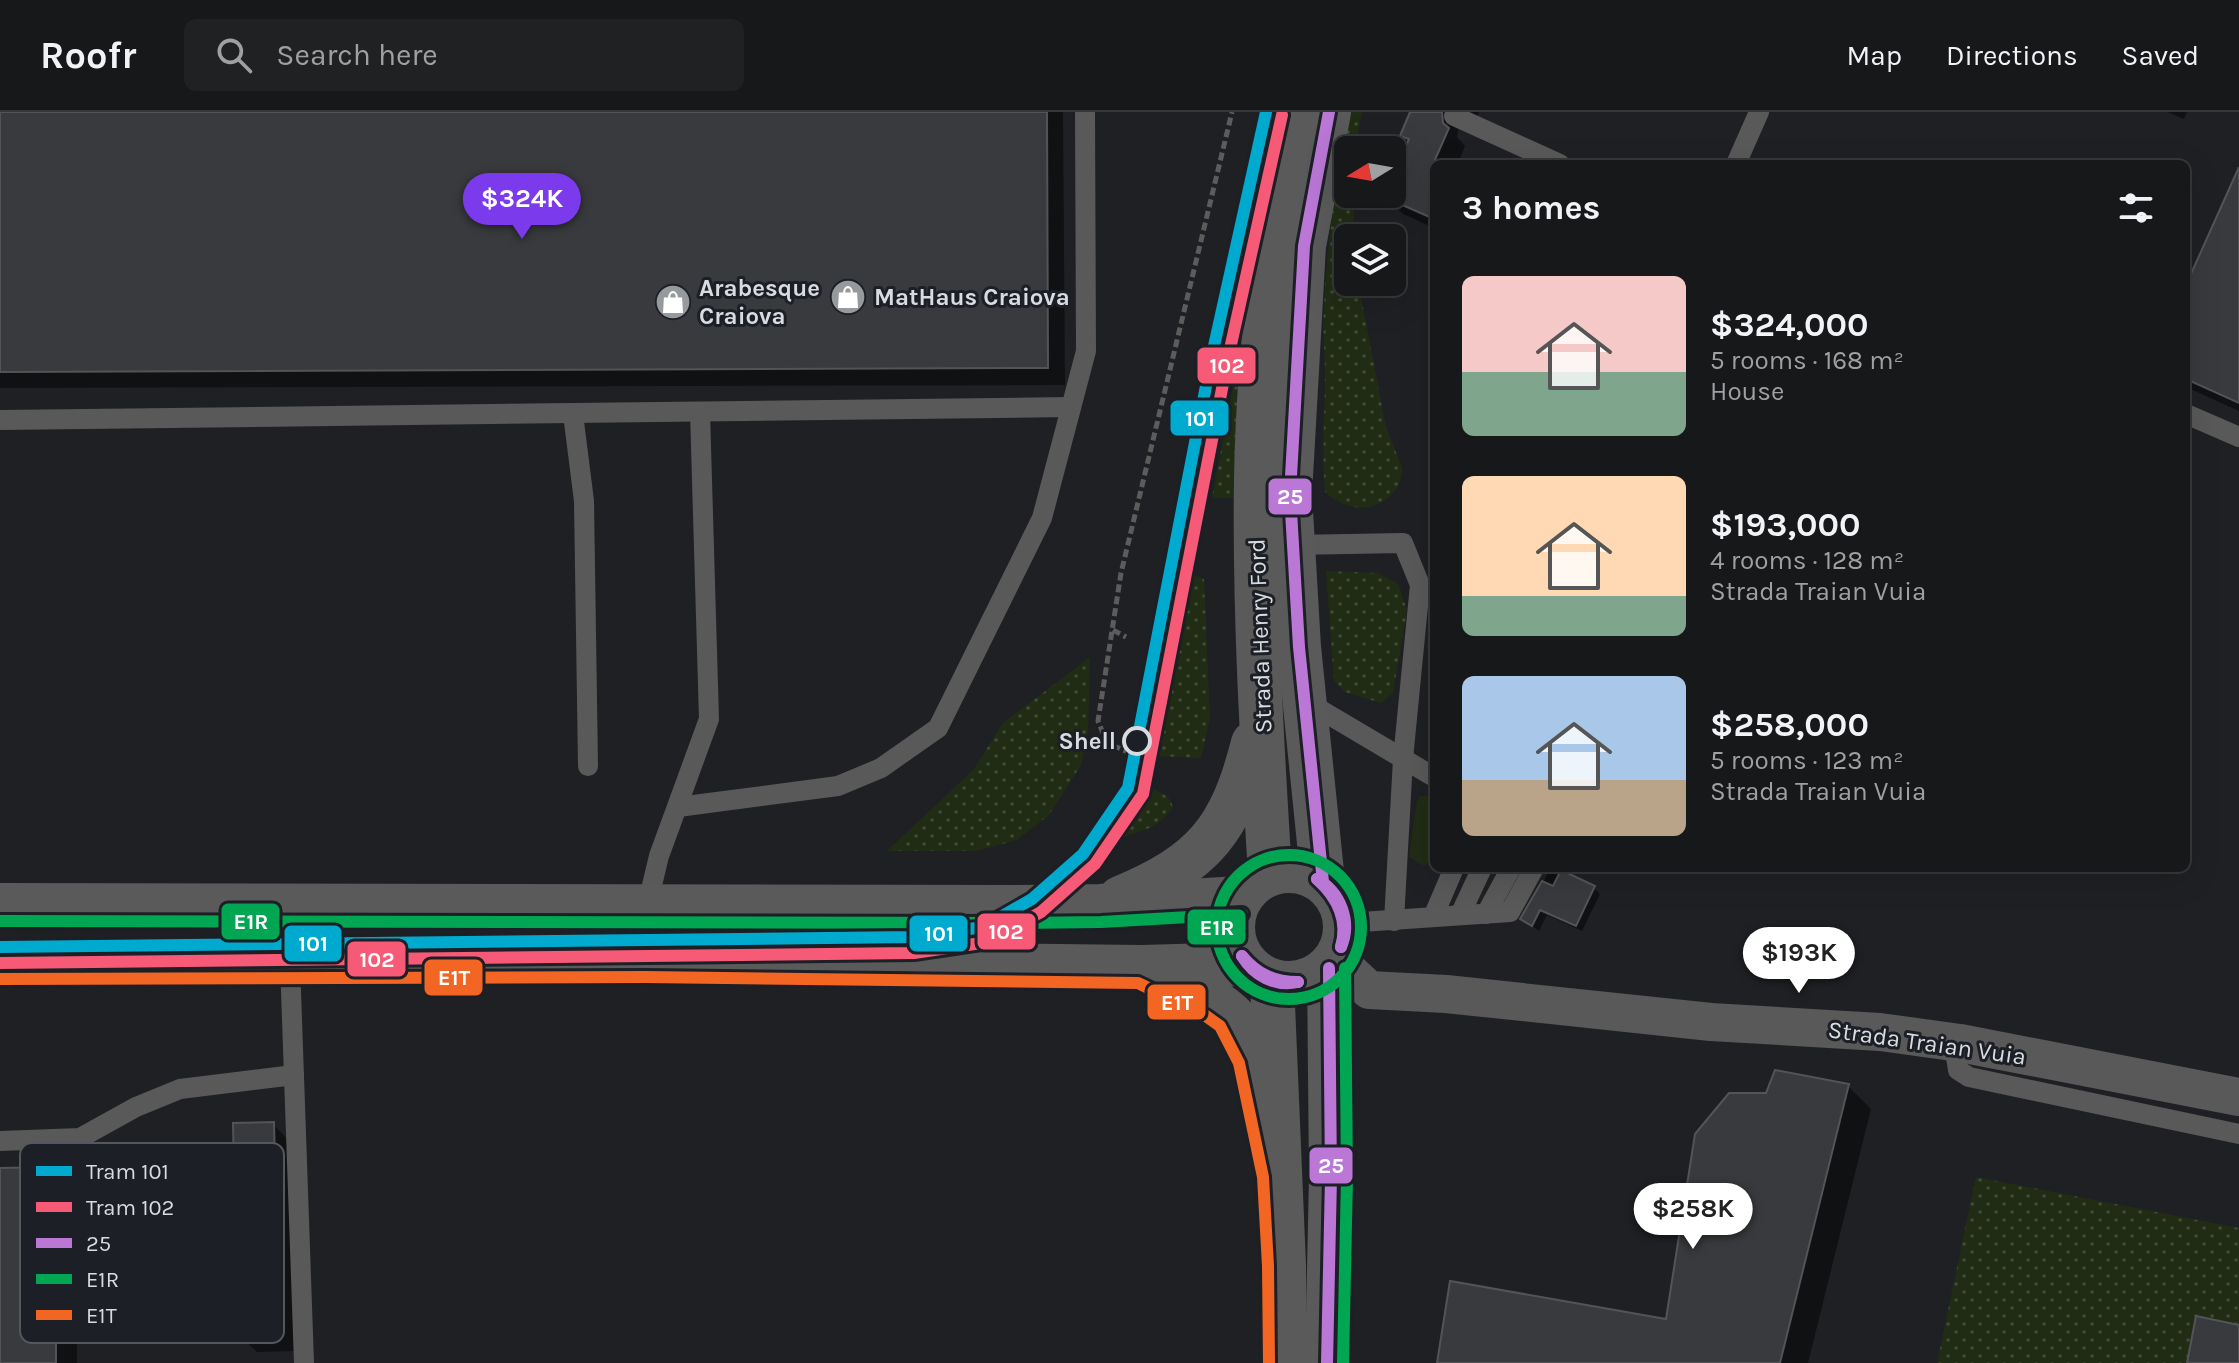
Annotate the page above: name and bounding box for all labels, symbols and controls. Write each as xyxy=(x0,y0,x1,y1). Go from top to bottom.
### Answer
search box xyxy=(184,19,744,91)
text: Roofr xyxy=(40,33,136,78)
icon: search xyxy=(212,33,256,77)
text: Search here xyxy=(276,37,438,73)
text: Map xyxy=(1847,39,1902,72)
text: Directions xyxy=(1946,39,2078,72)
text: Saved xyxy=(2122,39,2199,72)
north arrow xyxy=(1334,136,1406,208)
map controls xyxy=(1334,136,1406,296)
pin: $324K xyxy=(466,173,578,241)
text: $324K xyxy=(481,183,563,214)
icon: filters xyxy=(2114,186,2158,230)
text: 3 homes xyxy=(1462,188,1600,228)
button: layers xyxy=(1334,224,1406,296)
place label: Arabesque Craiova xyxy=(699,274,820,330)
shop icon: MatHaus Craiova xyxy=(829,278,867,316)
shop icon: Arabesque Craiova xyxy=(654,283,692,321)
place label: MatHaus Craiova xyxy=(874,283,1070,311)
text: $324,000 xyxy=(1710,305,1869,345)
icon: home xyxy=(1526,308,1622,404)
text: 5 rooms · 168 m² xyxy=(1710,345,1904,376)
line badge: 102 xyxy=(1196,346,1257,385)
text: 102 xyxy=(1209,353,1245,379)
text: House xyxy=(1710,376,1784,407)
line badge: 101 xyxy=(1169,399,1230,437)
text: 101 xyxy=(1185,406,1215,432)
line badge: 25 xyxy=(1267,477,1313,516)
text: 25 xyxy=(1277,484,1303,510)
text: $193,000 xyxy=(1710,505,1861,545)
icon: home xyxy=(1526,508,1622,604)
street label: Strada Henry Ford xyxy=(1243,538,1277,734)
text: 4 rooms · 128 m² xyxy=(1710,545,1904,576)
text: Strada Traian Vuia xyxy=(1710,576,1926,607)
text: $258,000 xyxy=(1710,705,1869,745)
icon: home xyxy=(1526,708,1622,804)
place label: Shell xyxy=(1058,727,1116,755)
marker: Shell xyxy=(1123,727,1151,755)
text: 5 rooms · 123 m² xyxy=(1710,745,1904,776)
text: Strada Traian Vuia xyxy=(1710,776,1926,807)
line badge: E1R xyxy=(220,902,281,941)
line badge: E1R xyxy=(1186,908,1247,946)
text: E1R xyxy=(234,909,268,935)
line badge: 102 xyxy=(976,912,1037,951)
line badge: 101 xyxy=(908,914,969,953)
text: E1R xyxy=(1200,915,1234,941)
text: 102 xyxy=(988,919,1024,945)
text: 101 xyxy=(924,921,954,947)
line badge: 101 xyxy=(283,924,343,963)
pin: $193K xyxy=(1743,927,1855,995)
text: 101 xyxy=(298,931,328,957)
text: $193K xyxy=(1761,937,1837,968)
line badge: 102 xyxy=(346,940,407,978)
text: 102 xyxy=(359,947,395,973)
line badge: E1T xyxy=(423,958,484,997)
text: E1T xyxy=(438,965,471,991)
line badge: E1T xyxy=(1146,983,1207,1021)
text: E1T xyxy=(1161,990,1194,1016)
street label: Strada Traian Vuia xyxy=(1826,1015,2028,1071)
legend xyxy=(20,1143,284,1343)
line badge: 25 xyxy=(1308,1146,1354,1185)
text: 25 xyxy=(1318,1153,1344,1179)
text: Tram 101 xyxy=(86,1159,169,1185)
pin: $258K xyxy=(1637,1183,1749,1251)
text: $258K xyxy=(1652,1193,1734,1224)
text: Tram 102 xyxy=(86,1195,174,1221)
text: 25 xyxy=(86,1231,111,1257)
text: E1R xyxy=(86,1267,119,1293)
text: E1T xyxy=(86,1303,117,1329)

